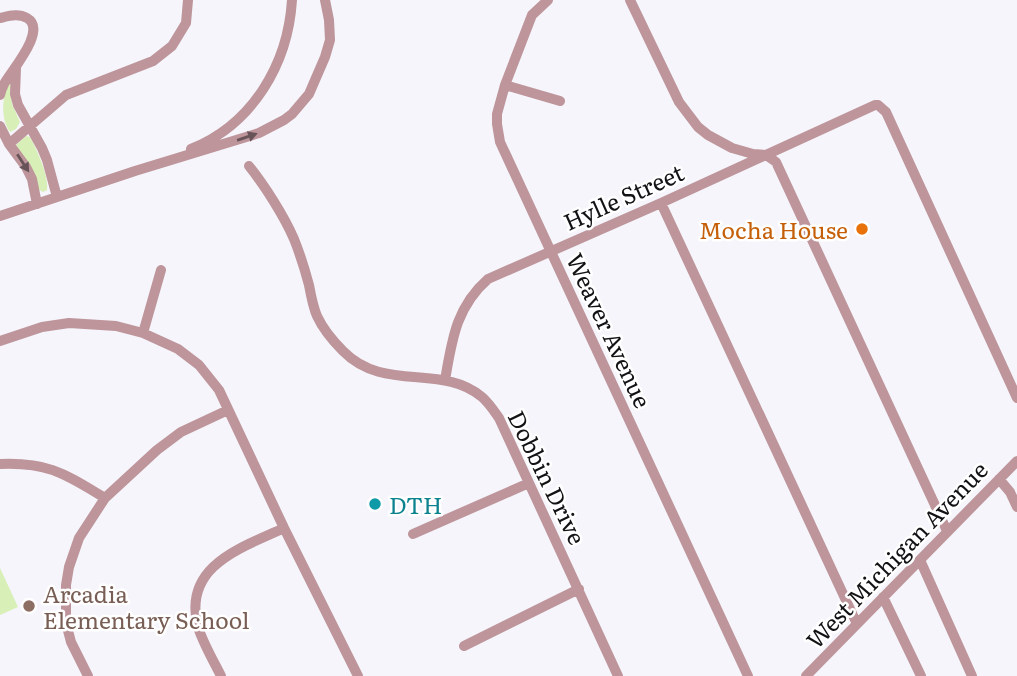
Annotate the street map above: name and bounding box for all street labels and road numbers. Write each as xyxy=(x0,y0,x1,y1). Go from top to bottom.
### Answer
street label: Hylle Street xyxy=(557,154,689,238)
street label: Weaver Avenue xyxy=(559,247,661,413)
street label: Dobbin Drive xyxy=(501,404,595,550)
street label: West Michigan Avenue xyxy=(797,453,995,655)

